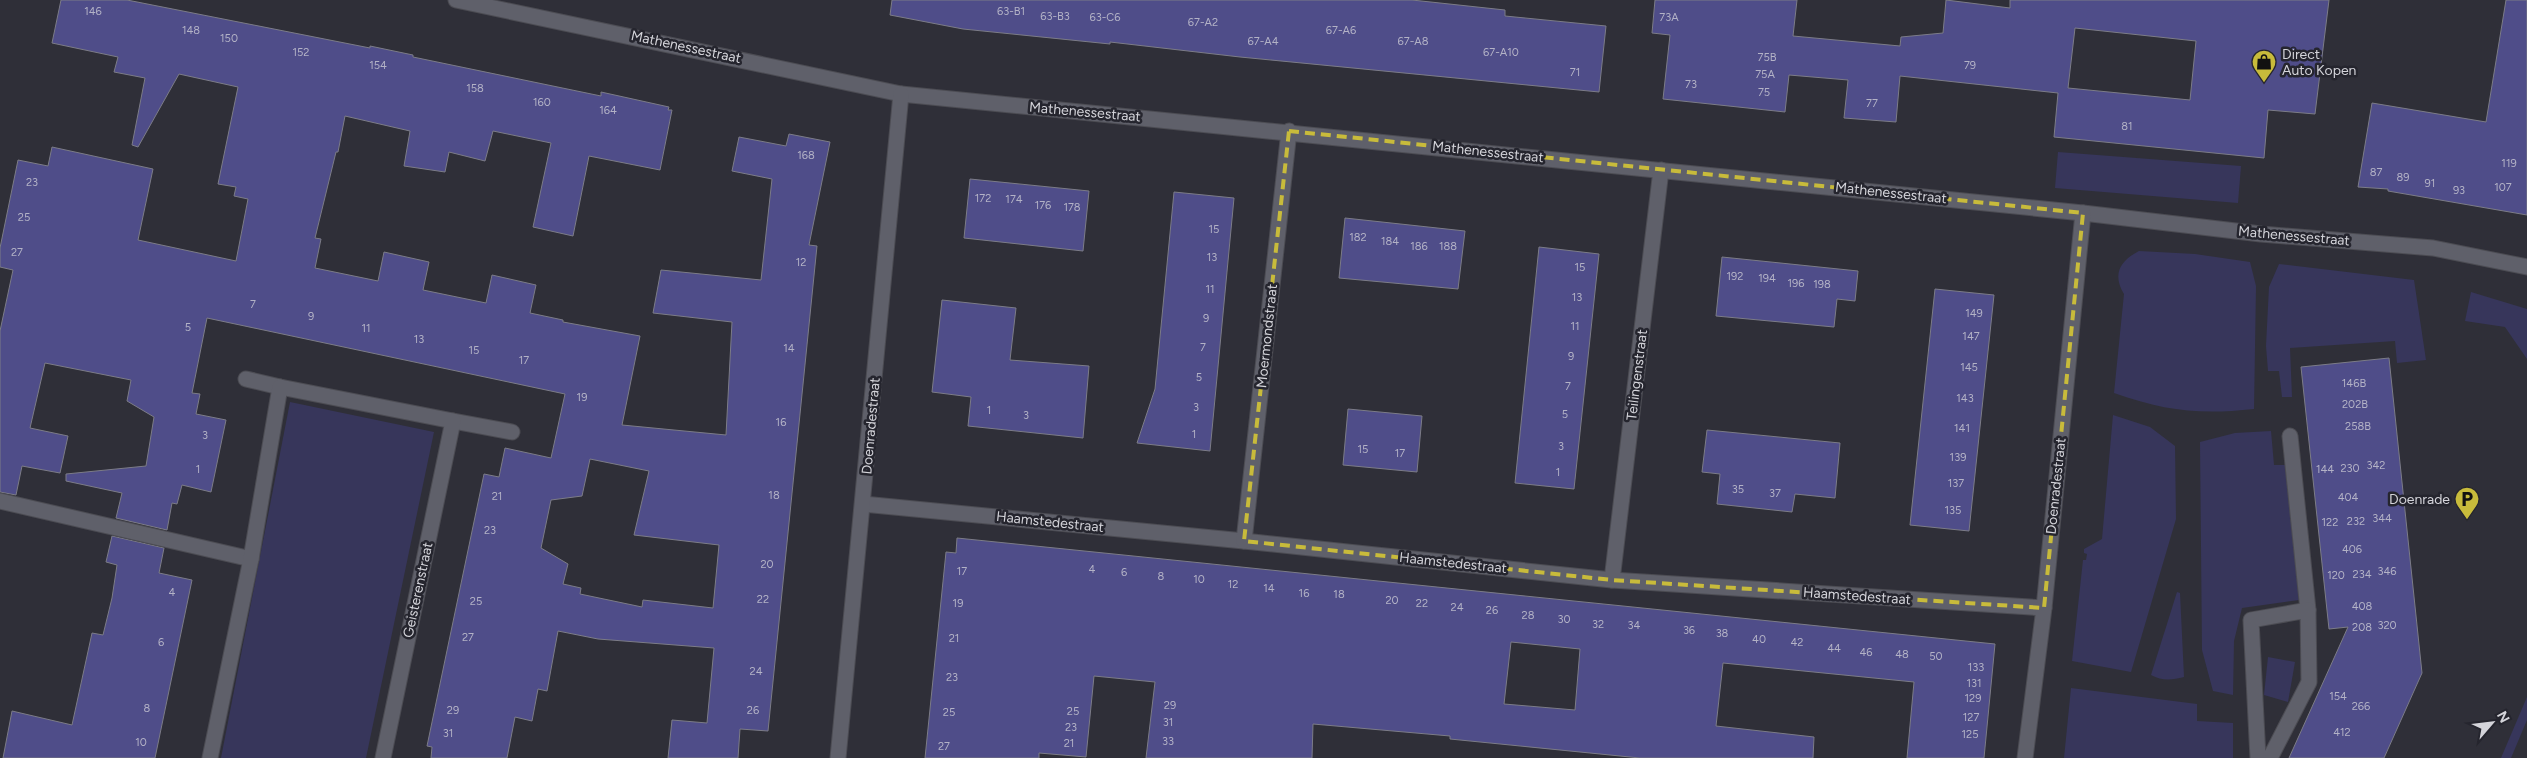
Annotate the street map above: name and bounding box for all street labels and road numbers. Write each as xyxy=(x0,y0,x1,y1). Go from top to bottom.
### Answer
street label: Mathenessestraat xyxy=(629,27,743,67)
street label: Mathenessestraat xyxy=(1028,99,1142,125)
street label: Mathenessestraat xyxy=(1431,138,1545,166)
street label: Mathenessestraat xyxy=(1834,179,1948,207)
street label: Mathenessestraat xyxy=(2237,223,2351,249)
street label: Moermondstraat xyxy=(1253,283,1281,389)
street label: Teilingenstraat xyxy=(1623,328,1651,422)
street label: Doenradestraat xyxy=(858,377,884,475)
street label: Doenradestraat xyxy=(2042,437,2070,535)
street label: Haamstedestraat xyxy=(995,508,1105,536)
street label: Geisterenstraat xyxy=(400,541,436,639)
street label: Haamstedestraat xyxy=(1398,549,1508,577)
street label: Haamstedestraat xyxy=(1802,584,1912,608)

